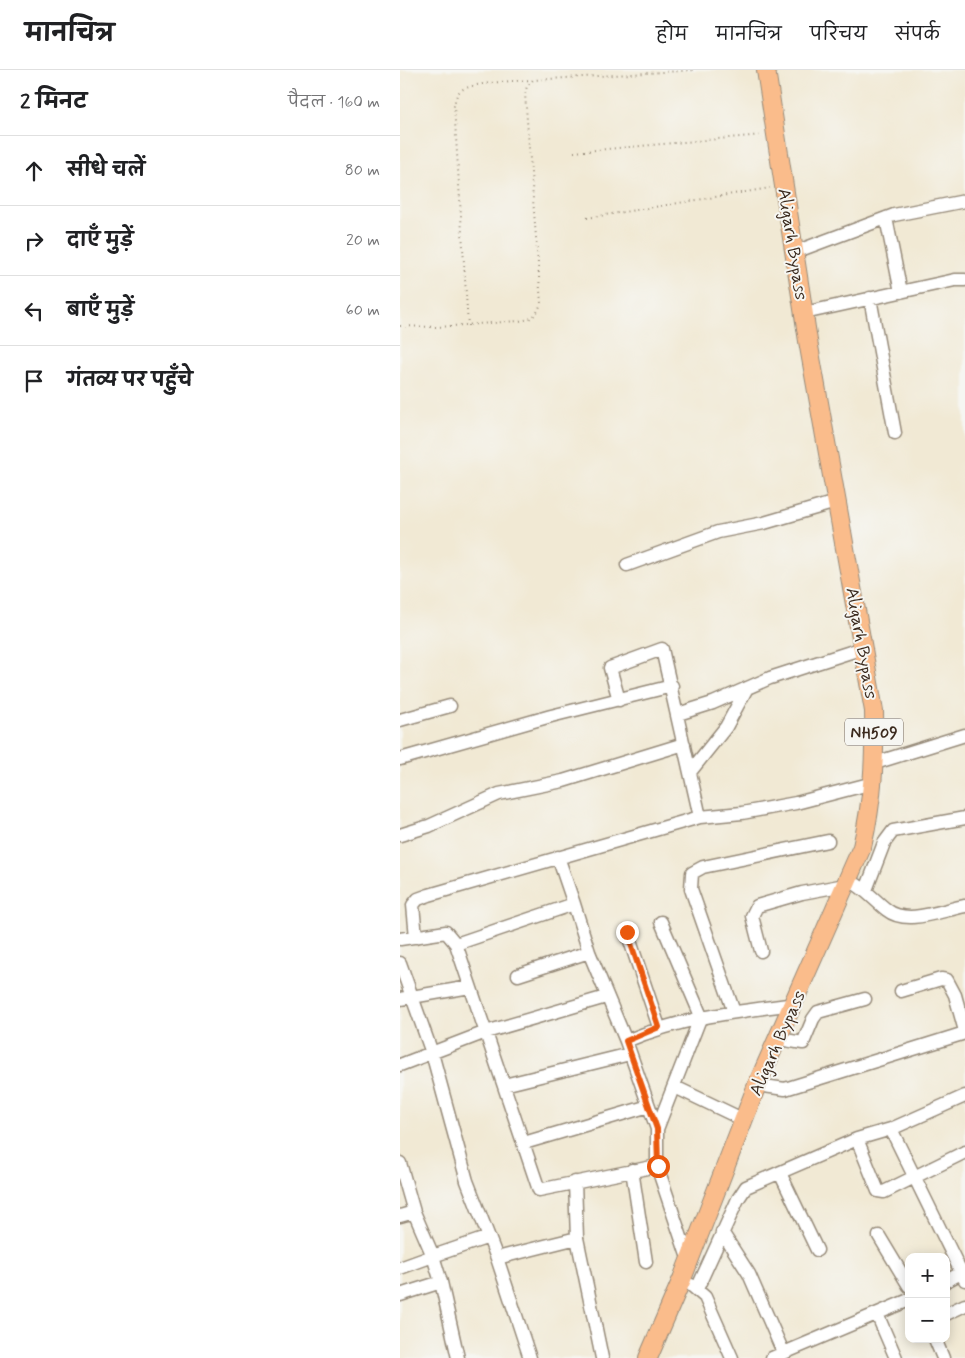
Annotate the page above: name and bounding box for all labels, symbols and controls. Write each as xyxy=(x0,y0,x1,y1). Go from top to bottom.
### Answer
text: मानचित्र xyxy=(25,19,114,50)
text: होम xyxy=(656,23,688,47)
text: मानचित्र xyxy=(716,23,782,47)
text: परिचय xyxy=(810,23,867,47)
text: संपर्क xyxy=(895,23,940,47)
text: 2 मिनट xyxy=(20,88,87,116)
text: पैदल · 160 m xyxy=(288,92,380,113)
icon: ahead xyxy=(20,157,48,185)
text: सीधे चलें xyxy=(67,158,145,183)
text: 80 m xyxy=(345,160,380,181)
street label: Aligarh Bypass xyxy=(771,187,813,302)
icon: right xyxy=(20,227,48,255)
text: दाएँ मुड़ें xyxy=(67,228,133,253)
text: 20 m xyxy=(346,230,380,251)
icon: left xyxy=(20,297,48,325)
text: बाएँ मुड़ें xyxy=(67,298,134,323)
text: 60 m xyxy=(346,300,380,321)
icon: arrive xyxy=(20,367,48,395)
text: गंतव्य पर पहुँचे xyxy=(67,368,193,393)
street label: Aligarh Bypass xyxy=(839,586,883,701)
road number: NH509 xyxy=(845,719,903,746)
route end xyxy=(616,921,639,944)
street label: Aligarh Bypass xyxy=(744,987,812,1100)
route start xyxy=(647,1155,670,1178)
map controls xyxy=(905,1253,950,1343)
button: + xyxy=(905,1253,950,1298)
button: − xyxy=(905,1298,950,1343)

